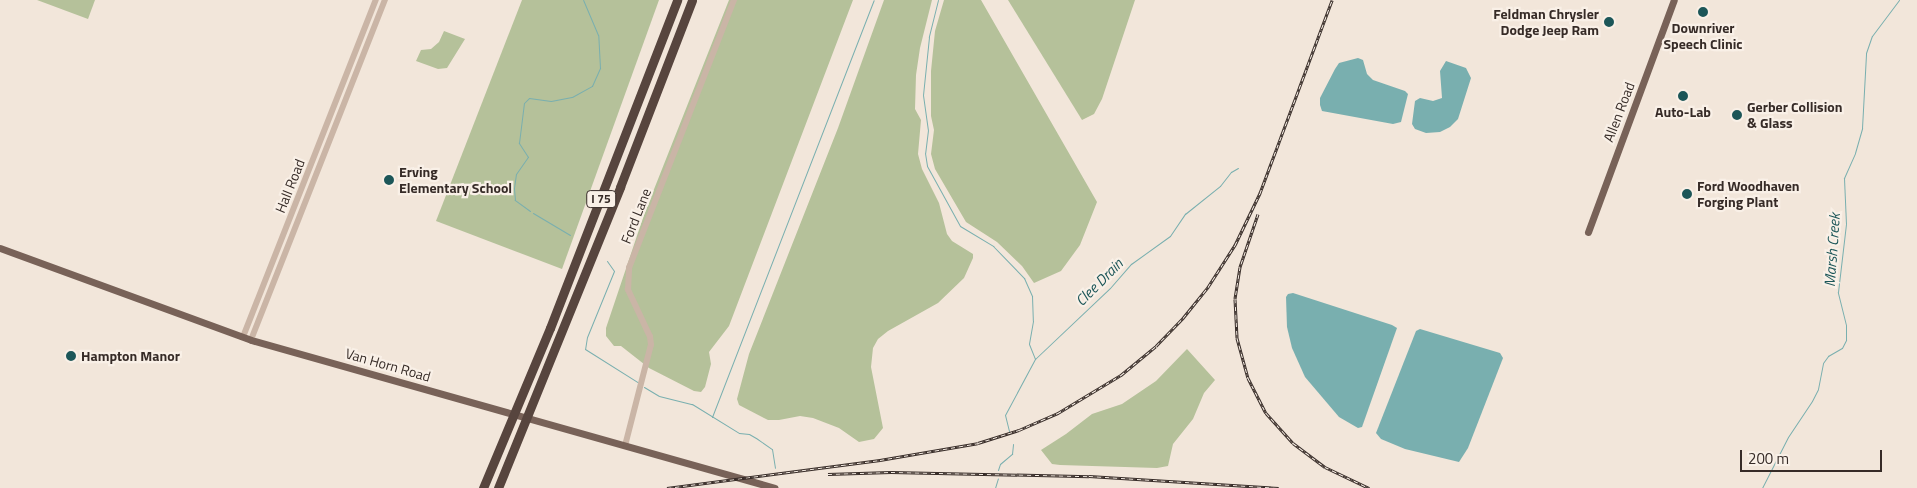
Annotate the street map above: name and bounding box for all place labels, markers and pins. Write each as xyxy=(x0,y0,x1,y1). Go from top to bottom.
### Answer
place label: Feldman Chrysler Dodge Jeep Ram xyxy=(1493,6,1599,38)
marker: Downriver Speech Clinic xyxy=(1697,6,1709,18)
marker: Feldman Chrysler Dodge Jeep Ram xyxy=(1603,16,1615,28)
place label: Downriver Speech Clinic xyxy=(1663,20,1743,52)
marker: Auto-Lab xyxy=(1677,90,1689,102)
place label: Gerber Collision & Glass xyxy=(1747,99,1842,132)
place label: Auto-Lab xyxy=(1655,104,1711,120)
marker: Gerber Collision & Glass xyxy=(1731,109,1743,121)
place label: Erving Elementary School xyxy=(399,164,512,196)
marker: Erving Elementary School xyxy=(383,174,395,186)
place label: Ford Woodhaven Forging Plant xyxy=(1697,178,1800,210)
marker: Ford Woodhaven Forging Plant xyxy=(1681,188,1693,200)
place label: Hampton Manor xyxy=(81,348,180,364)
marker: Hampton Manor xyxy=(65,350,77,362)

